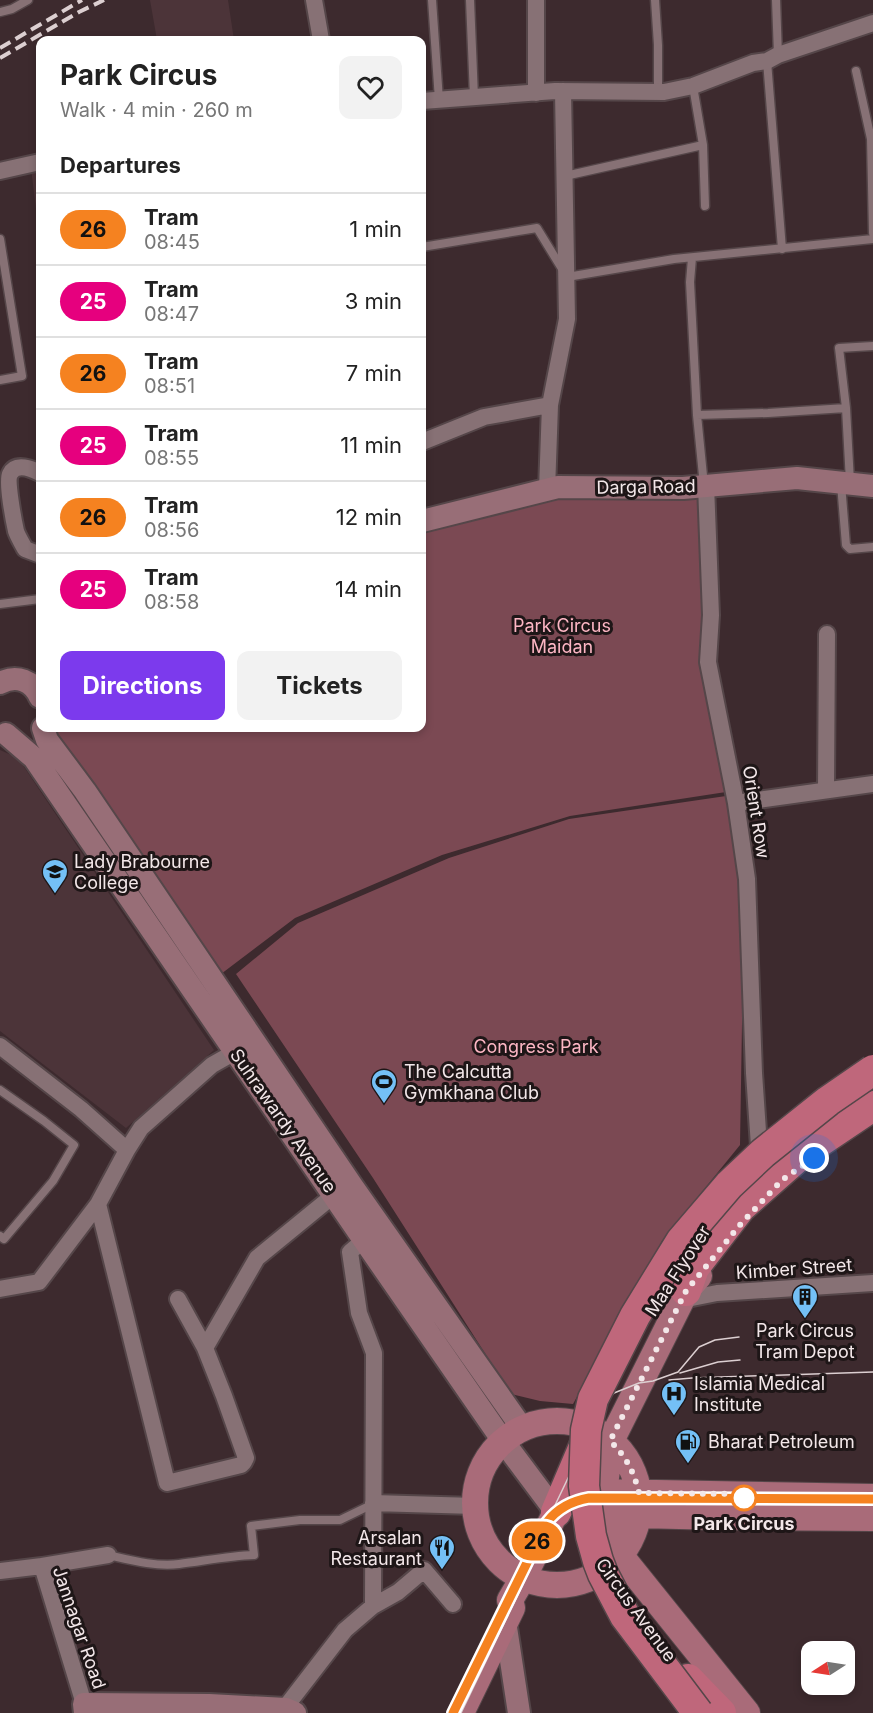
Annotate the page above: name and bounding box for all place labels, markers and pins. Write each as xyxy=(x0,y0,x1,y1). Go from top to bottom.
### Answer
place label: Lady Brabourne College xyxy=(74,851,210,893)
school or university icon: Lady Brabourne College xyxy=(40,857,70,895)
place label: The Calcutta Gymkhana Club xyxy=(404,1061,539,1103)
sports icon: The Calcutta Gymkhana Club xyxy=(369,1067,399,1105)
building icon: Park Circus Tram Depot xyxy=(790,1282,820,1320)
place label: Park Circus Tram Depot xyxy=(755,1320,855,1362)
place label: Islamia Medical Institute xyxy=(694,1373,825,1415)
hospital icon: Islamia Medical Institute xyxy=(659,1379,689,1417)
fuel station icon: Bharat Petroleum xyxy=(673,1427,703,1465)
place label: Bharat Petroleum xyxy=(708,1431,855,1452)
marker: Park Circus xyxy=(731,1485,757,1511)
place label: Park Circus xyxy=(693,1513,795,1534)
place label: Arsalan Restaurant xyxy=(331,1527,422,1569)
restaurant icon: Arsalan Restaurant xyxy=(427,1533,457,1571)

